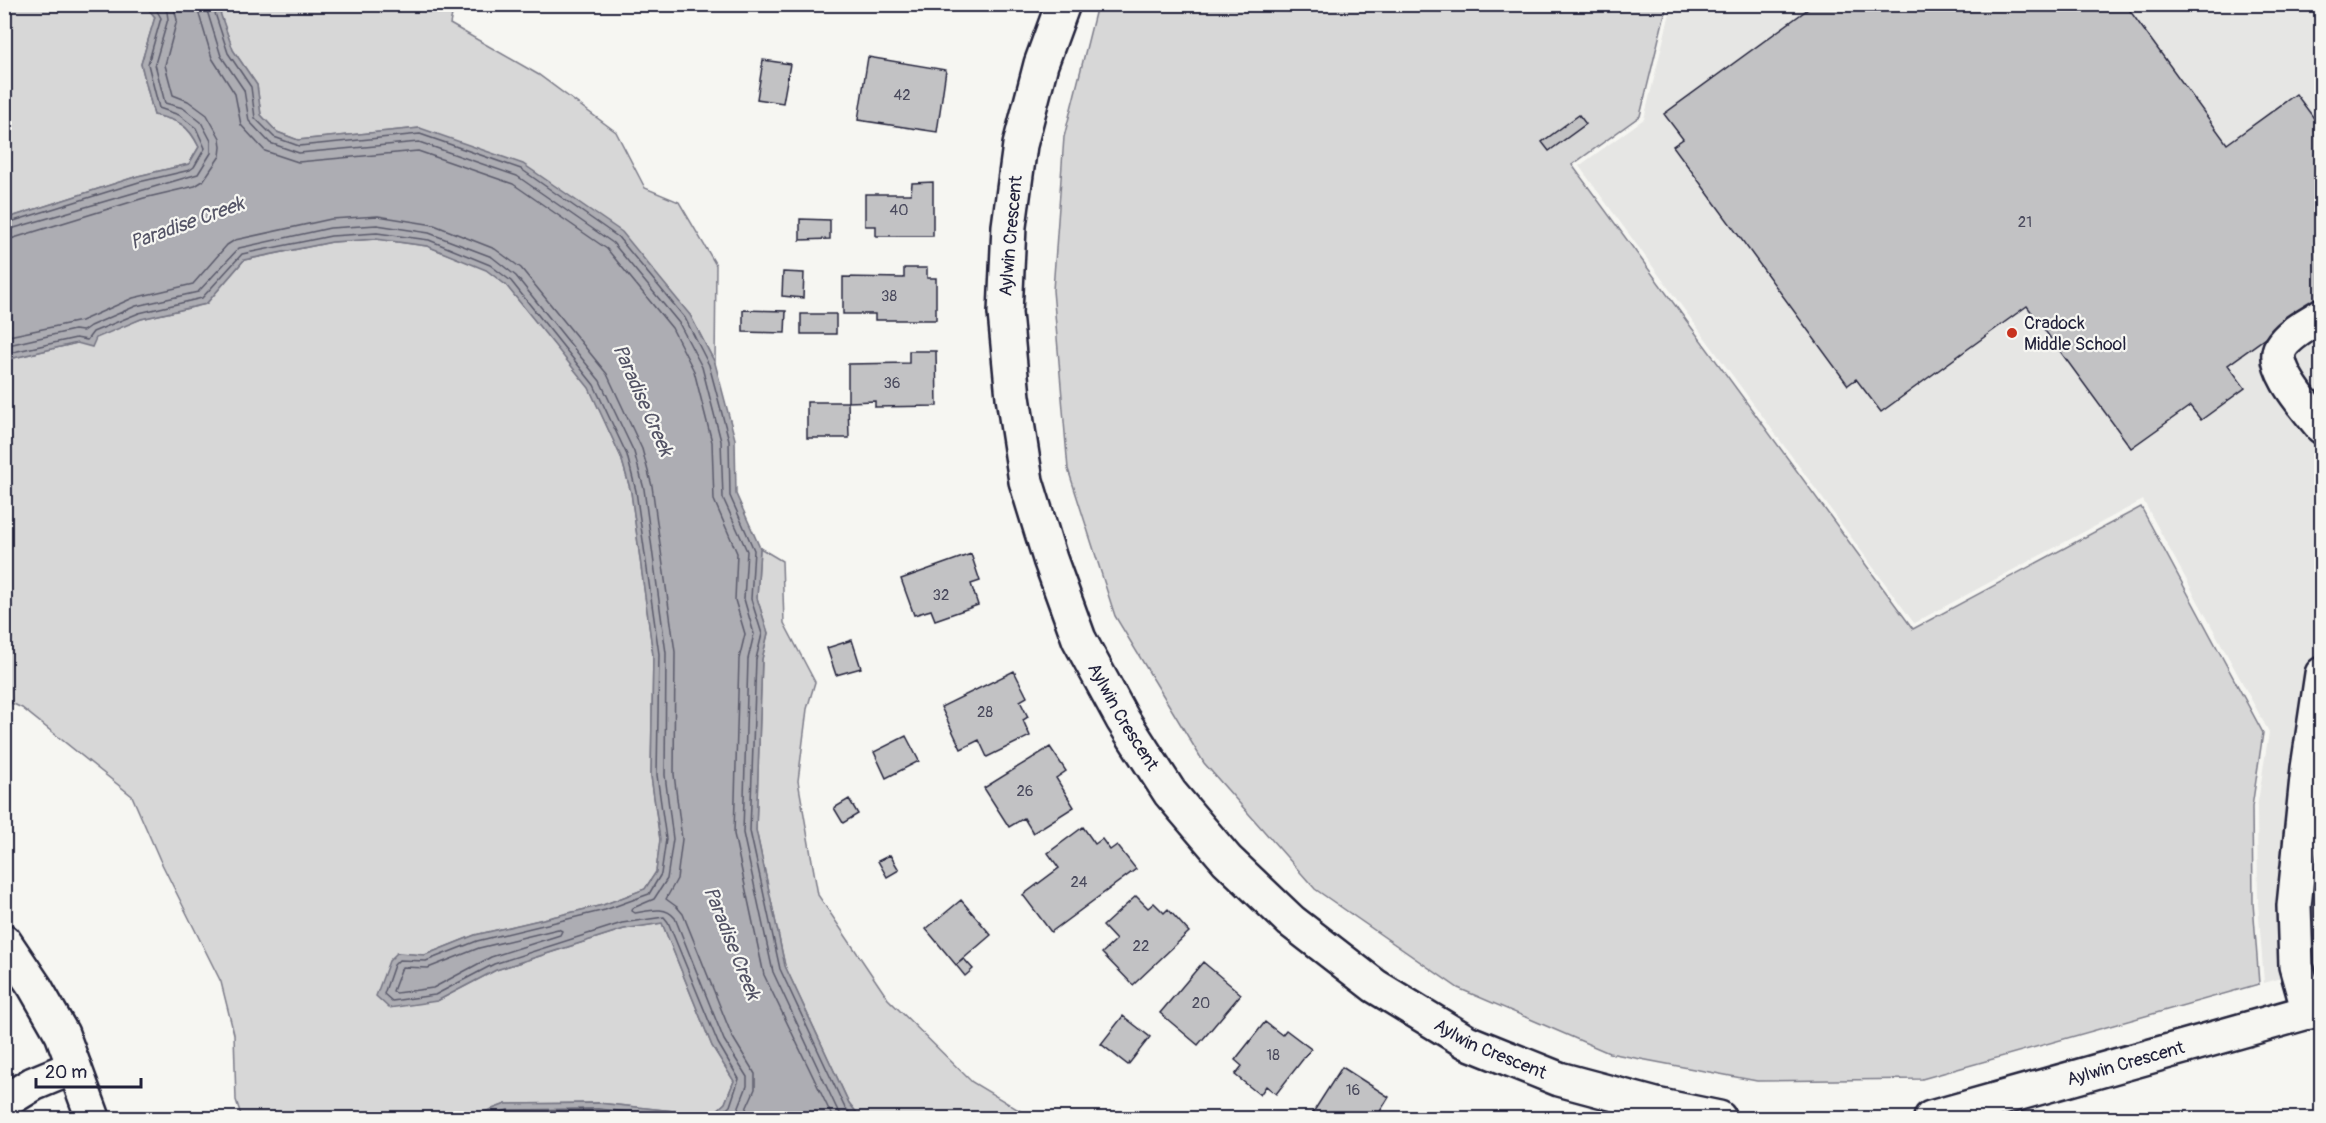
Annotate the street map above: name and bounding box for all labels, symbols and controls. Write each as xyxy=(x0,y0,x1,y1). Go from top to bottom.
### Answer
house number: 42 xyxy=(893,86,911,105)
street label: Aylwin Crescent xyxy=(994,174,1028,297)
water label: Paradise Creek xyxy=(127,190,249,255)
house number: 40 xyxy=(890,201,908,220)
house number: 21 xyxy=(2018,213,2032,232)
house number: 38 xyxy=(881,287,897,306)
place label: Cradock Middle School xyxy=(2024,312,2127,356)
marker: Cradock Middle School xyxy=(2005,326,2019,340)
water label: Paradise Creek xyxy=(607,340,679,461)
house number: 36 xyxy=(883,374,901,393)
house number: 32 xyxy=(933,586,949,605)
street label: Aylwin Crescent xyxy=(1083,659,1164,776)
house number: 28 xyxy=(977,703,993,722)
house number: 26 xyxy=(1016,782,1034,801)
house number: 24 xyxy=(1070,873,1088,892)
water label: Paradise Creek xyxy=(698,883,767,1005)
house number: 22 xyxy=(1133,937,1149,956)
house number: 20 xyxy=(1192,994,1210,1013)
street label: Aylwin Crescent xyxy=(1430,1013,1551,1085)
street label: Aylwin Crescent xyxy=(2064,1036,2188,1091)
house number: 18 xyxy=(1266,1046,1280,1065)
scale bar xyxy=(36,1051,141,1089)
text: 20 m xyxy=(45,1061,87,1084)
house number: 16 xyxy=(1346,1081,1360,1100)

